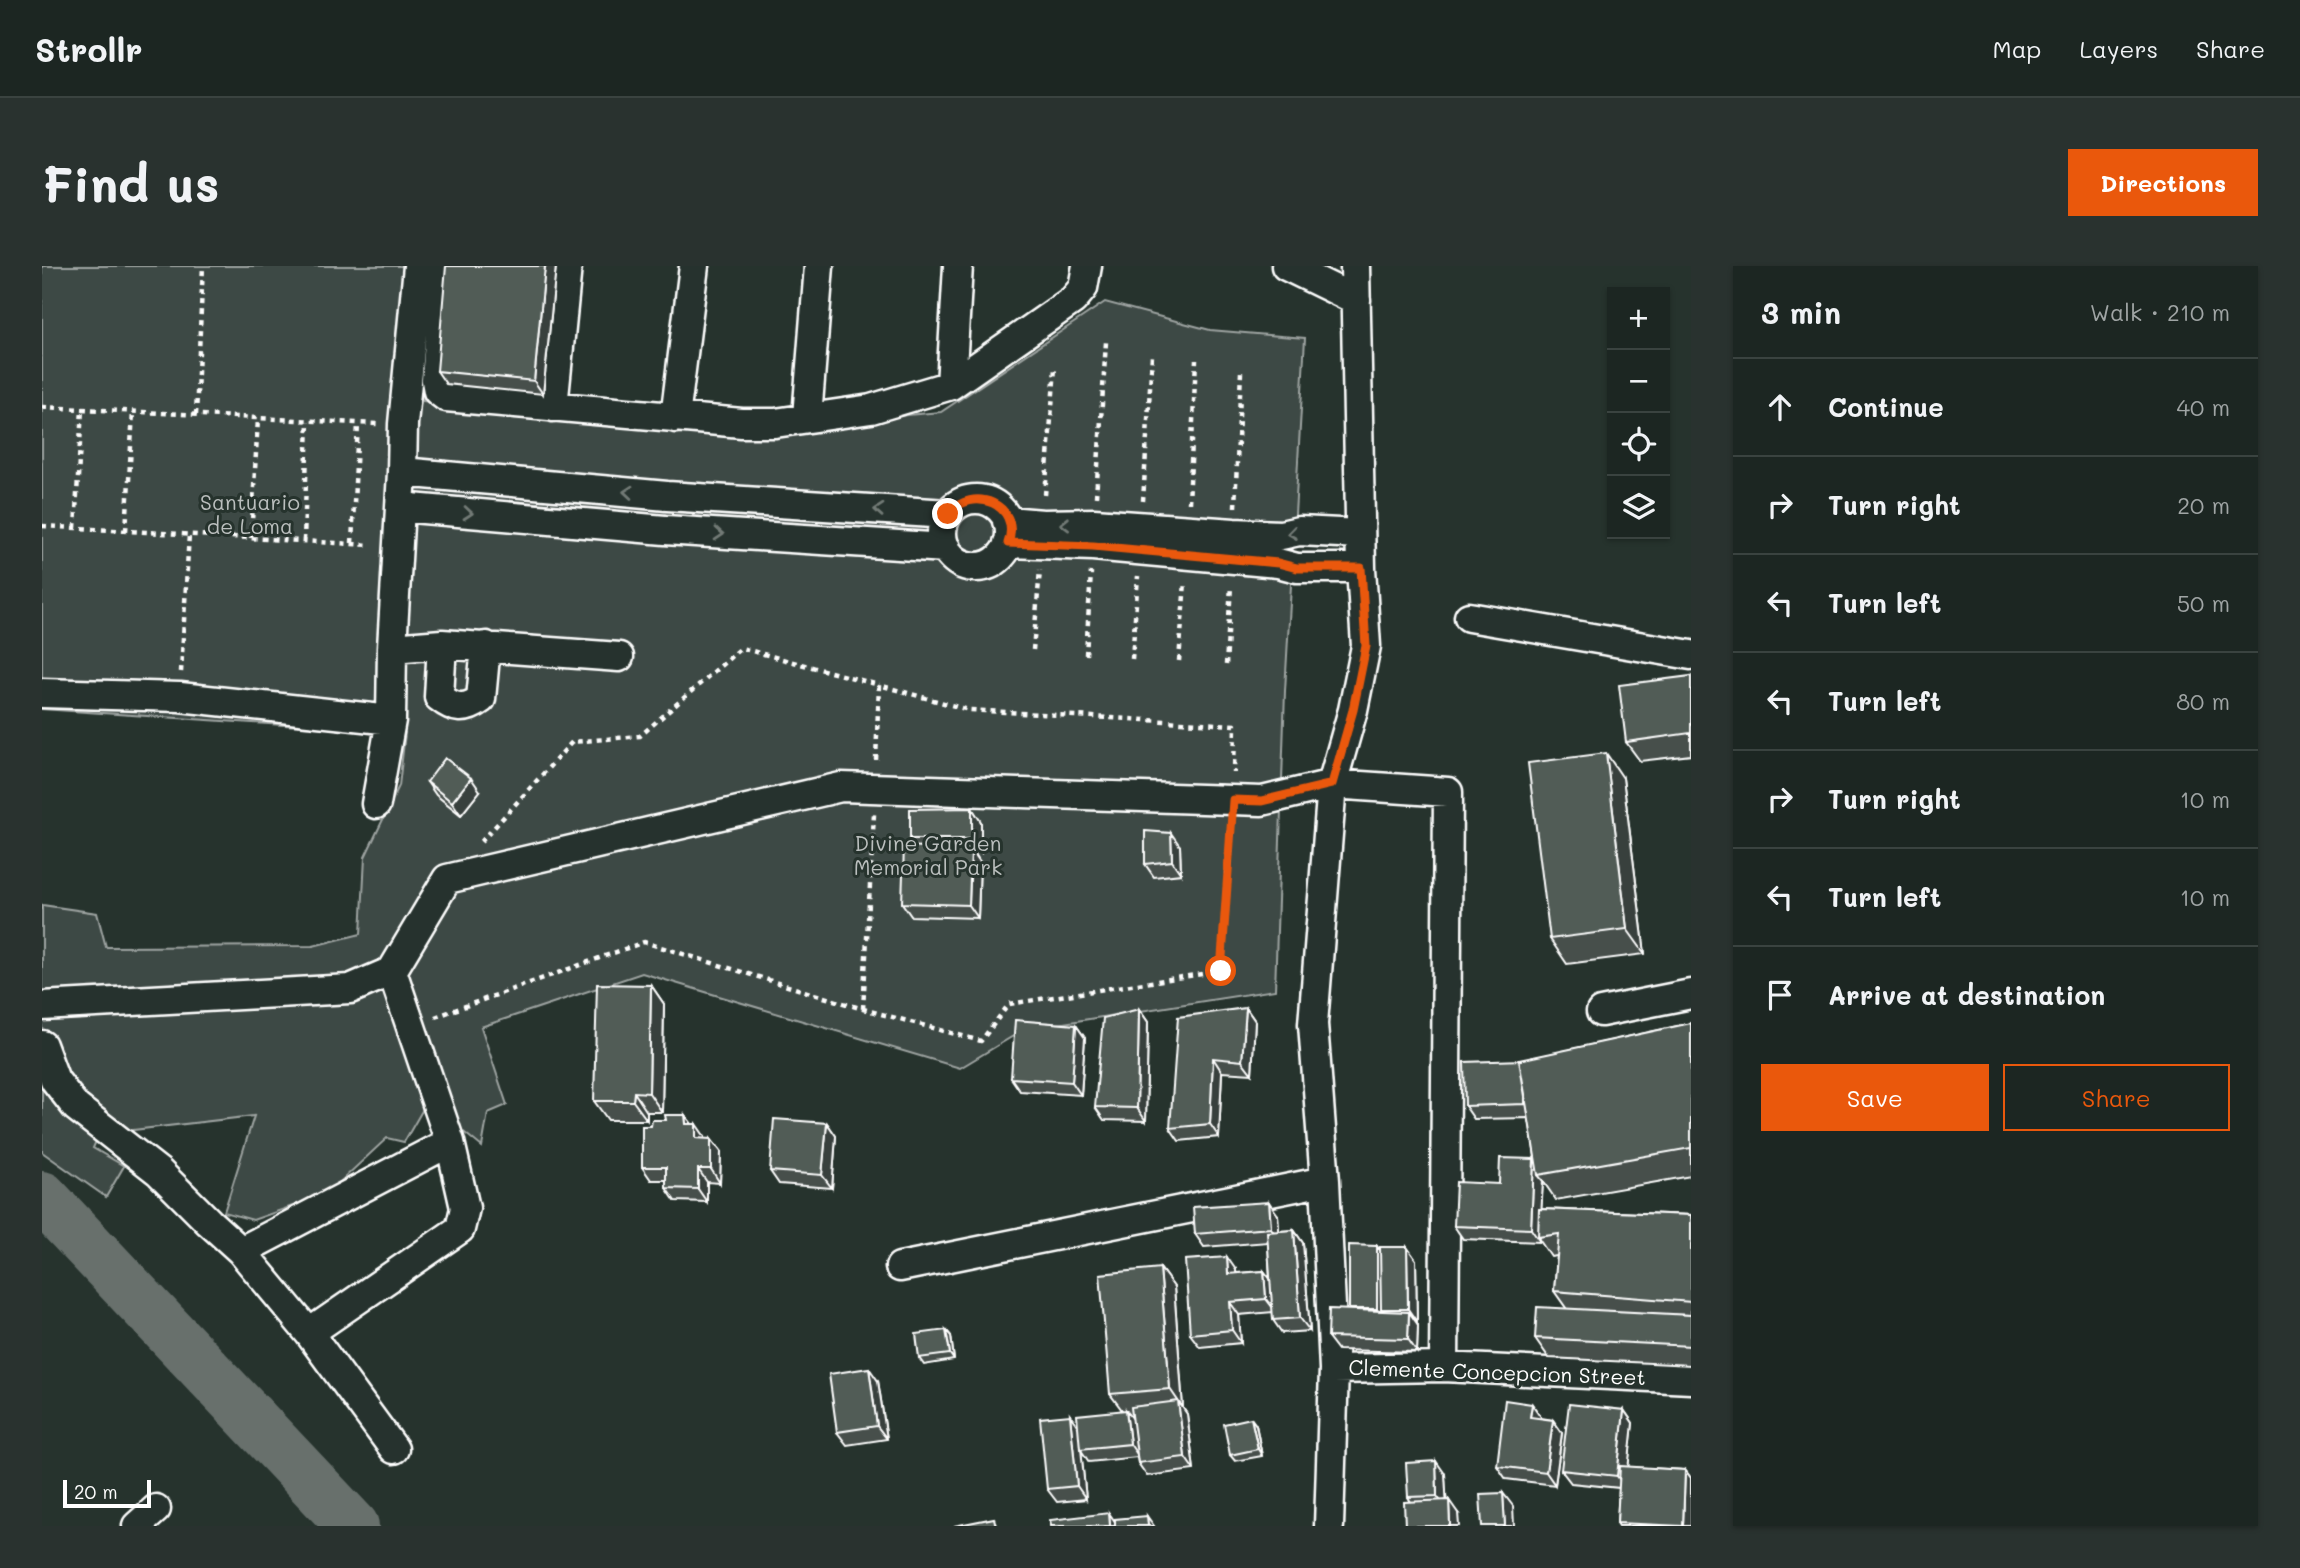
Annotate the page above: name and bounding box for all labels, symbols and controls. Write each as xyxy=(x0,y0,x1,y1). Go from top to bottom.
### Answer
text: Strollr xyxy=(35,27,143,70)
text: Map xyxy=(1993,33,2041,64)
text: Layers xyxy=(2079,33,2158,64)
text: Share xyxy=(2196,33,2265,64)
button: Directions xyxy=(2068,149,2258,216)
text: Find us xyxy=(42,151,220,214)
map controls xyxy=(1607,287,1670,539)
button: + xyxy=(1607,287,1670,350)
text: 3 min xyxy=(1761,292,1841,332)
text: Walk · 210 m xyxy=(2090,297,2230,327)
button: − xyxy=(1607,350,1670,413)
icon: ahead xyxy=(1761,388,1799,426)
text: Continue xyxy=(1828,390,1944,424)
text: 40 m xyxy=(2177,392,2230,422)
button: locate xyxy=(1607,413,1670,476)
button: layers xyxy=(1607,476,1670,539)
one-way arrow xyxy=(622,485,633,500)
icon: right xyxy=(1761,486,1799,524)
park label: Santuario de Loma xyxy=(200,488,300,539)
text: Turn right xyxy=(1828,488,1961,522)
text: 20 m xyxy=(2177,490,2230,520)
route end xyxy=(932,498,963,529)
one-way arrow xyxy=(874,503,885,518)
one-way arrow xyxy=(463,505,474,520)
one-way arrow xyxy=(1059,516,1070,532)
one-way arrow xyxy=(1286,525,1298,540)
one-way arrow xyxy=(714,526,725,541)
icon: left xyxy=(1761,584,1799,622)
text: Turn left xyxy=(1828,586,1941,620)
text: 50 m xyxy=(2177,588,2230,618)
icon: left xyxy=(1761,682,1799,720)
text: Turn left xyxy=(1828,684,1941,718)
text: 80 m xyxy=(2176,686,2230,716)
icon: right xyxy=(1761,780,1799,818)
text: Turn right xyxy=(1828,782,1961,816)
text: 10 m xyxy=(2180,784,2230,814)
park label: Divine Garden Memorial Park xyxy=(854,829,1002,880)
icon: left xyxy=(1761,878,1799,916)
text: Turn left xyxy=(1828,880,1941,914)
text: 10 m xyxy=(2180,882,2230,912)
route start xyxy=(1205,955,1236,986)
icon: arrive xyxy=(1761,976,1799,1014)
text: Arrive at destination xyxy=(1828,978,2105,1012)
button: Save xyxy=(1761,1064,1989,1131)
button: Share xyxy=(2003,1064,2230,1131)
street label: Clemente Concepcion Street xyxy=(1348,1353,1646,1390)
scale bar xyxy=(63,1477,150,1509)
text: 20 m xyxy=(74,1479,118,1504)

